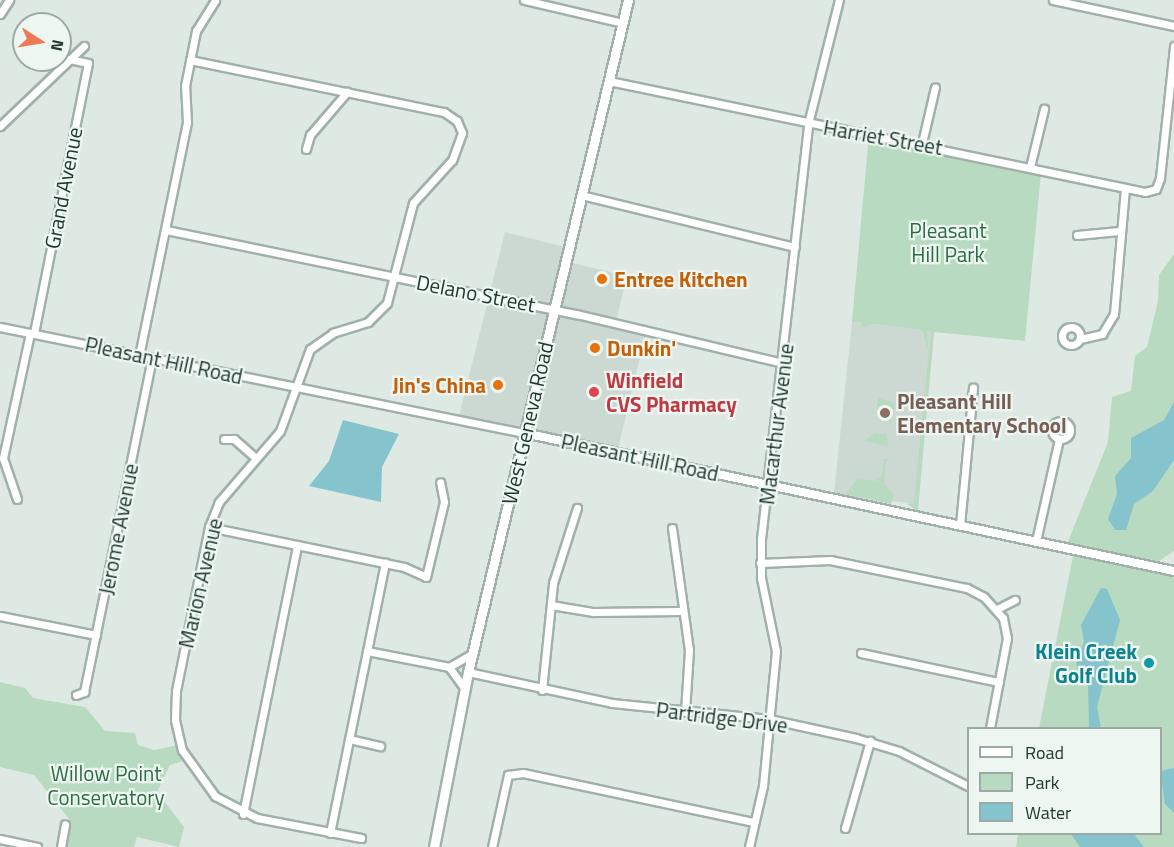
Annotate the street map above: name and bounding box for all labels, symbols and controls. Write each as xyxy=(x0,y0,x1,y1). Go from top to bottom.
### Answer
north arrow xyxy=(12,12,72,72)
text: N xyxy=(45,37,71,53)
street label: Harriet Street xyxy=(821,114,945,160)
street label: Grand Avenue xyxy=(39,125,87,251)
park label: Pleasant Hill Park xyxy=(909,217,987,267)
place label: Entree Kitchen xyxy=(614,266,748,292)
street label: Delano Street xyxy=(414,269,538,317)
marker: Entree Kitchen xyxy=(595,272,609,286)
street label: Pleasant Hill Road xyxy=(83,331,245,389)
place label: Dunkin' xyxy=(607,335,676,361)
street label: West Geneva Road xyxy=(496,339,558,507)
marker: Dunkin' xyxy=(588,341,602,355)
street label: Macarthur Avenue xyxy=(754,342,798,506)
place label: Winfield CVS Pharmacy xyxy=(606,367,737,417)
place label: Jin's China xyxy=(393,372,486,398)
marker: Jin's China xyxy=(491,378,505,392)
marker: Winfield CVS Pharmacy xyxy=(587,385,601,399)
place label: Pleasant Hill Elementary School xyxy=(897,388,1067,438)
marker: Pleasant Hill Elementary School xyxy=(878,406,892,420)
street label: Pleasant Hill Road xyxy=(559,428,721,486)
street label: Jerome Avenue xyxy=(93,461,143,597)
street label: Marion Avenue xyxy=(173,516,227,650)
place label: Klein Creek Golf Club xyxy=(1035,638,1137,688)
marker: Klein Creek Golf Club xyxy=(1142,656,1156,670)
street label: Partridge Drive xyxy=(655,696,789,738)
legend xyxy=(967,727,1162,835)
text: Road xyxy=(1025,739,1064,766)
park label: Willow Point Conservatory xyxy=(47,760,165,810)
text: Park xyxy=(1025,769,1059,796)
text: Water xyxy=(1025,799,1071,826)

